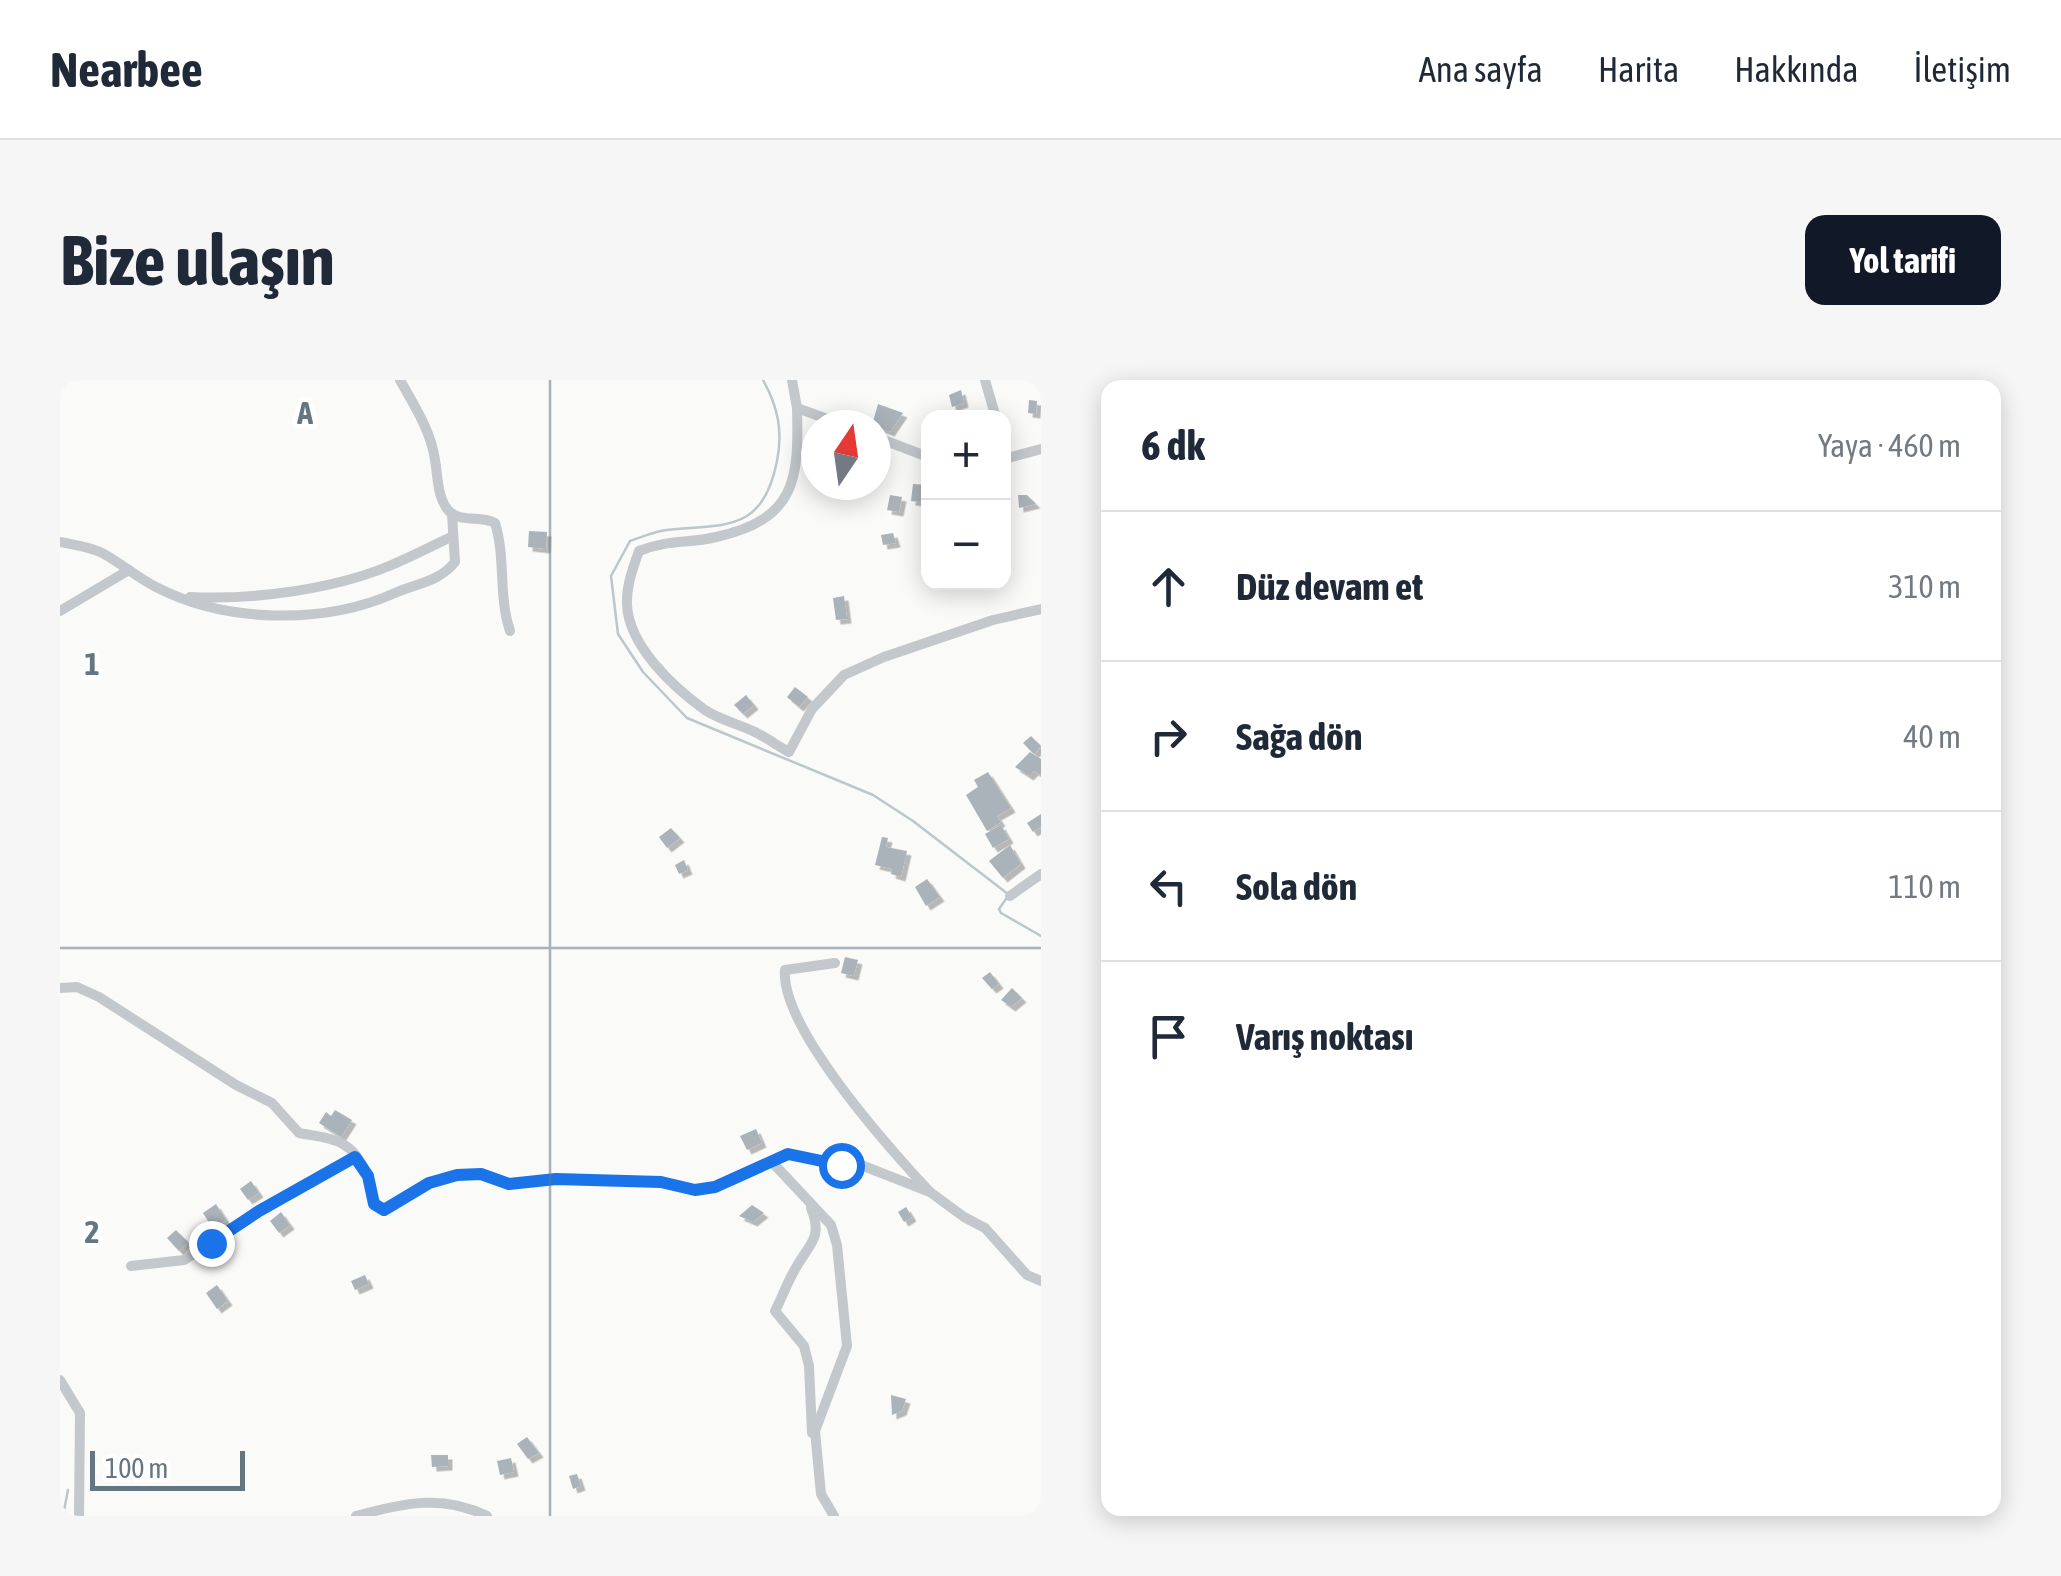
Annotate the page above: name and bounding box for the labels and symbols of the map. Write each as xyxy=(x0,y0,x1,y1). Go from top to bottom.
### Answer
text: A xyxy=(296,394,313,431)
north arrow xyxy=(801,410,891,500)
text: 1 xyxy=(84,645,100,682)
route start xyxy=(819,1143,865,1189)
text: 2 xyxy=(84,1213,100,1250)
route end xyxy=(189,1221,235,1267)
scale bar xyxy=(90,1446,245,1490)

